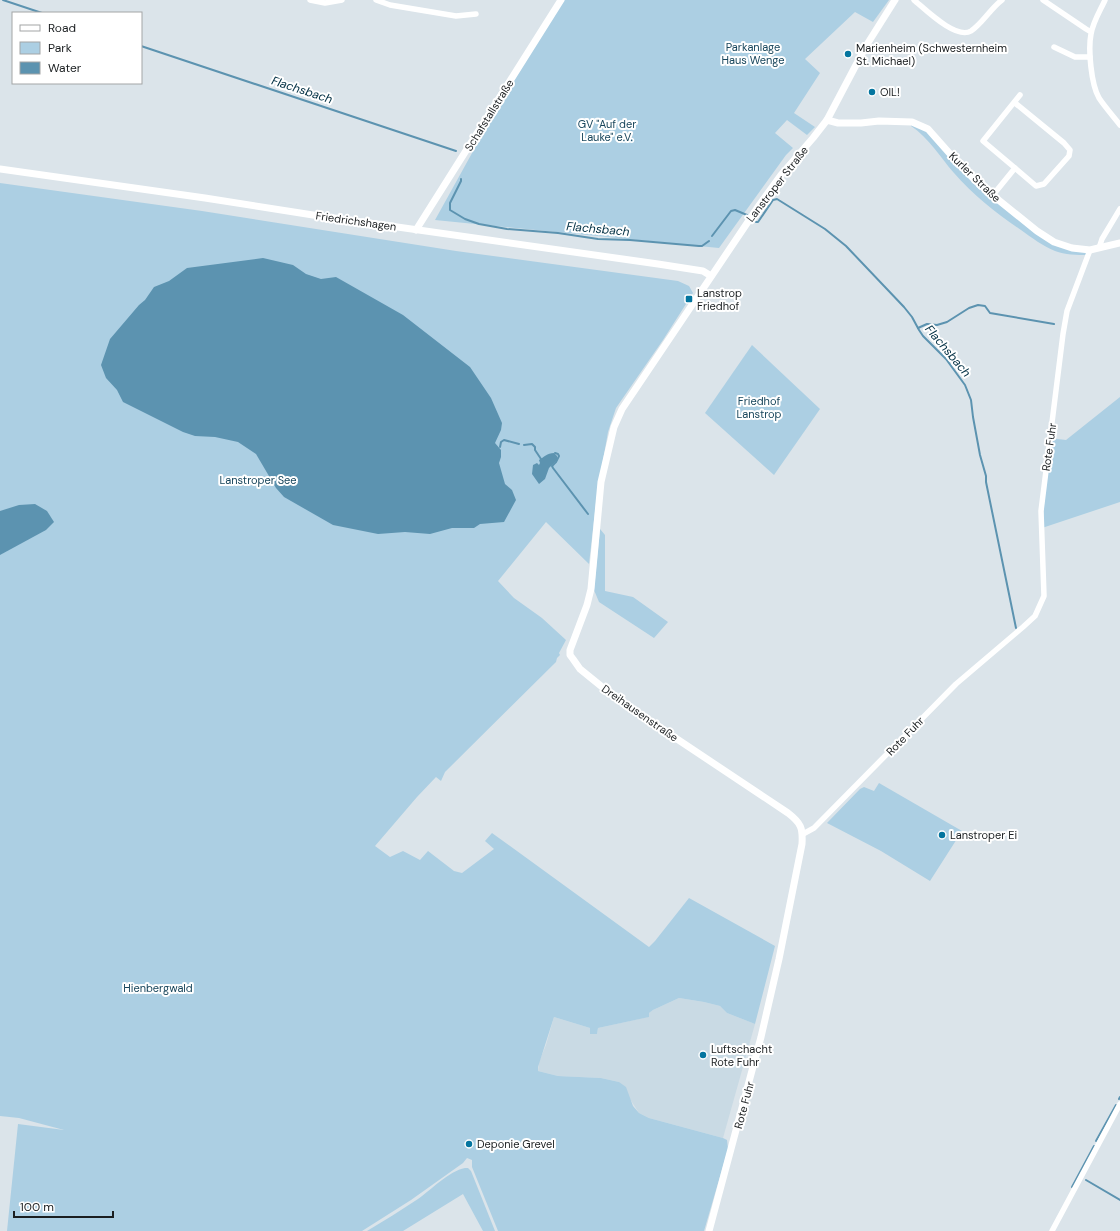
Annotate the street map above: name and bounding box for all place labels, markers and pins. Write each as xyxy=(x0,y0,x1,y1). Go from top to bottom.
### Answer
place label: Marienheim (Schwesternheim St. Michael) xyxy=(856,41,1007,68)
marker: Marienheim (Schwesternheim St. Michael) xyxy=(843,49,853,59)
place label: OIL! xyxy=(880,85,900,99)
marker: OIL! xyxy=(867,87,877,97)
place label: Lanstrop Friedhof xyxy=(697,286,742,313)
marker: Lanstrop Friedhof xyxy=(684,294,694,304)
place label: Lanstroper Ei xyxy=(950,828,1017,842)
marker: Lanstroper Ei xyxy=(937,830,947,840)
place label: Luftschacht Rote Fuhr xyxy=(711,1042,772,1069)
marker: Luftschacht Rote Fuhr xyxy=(698,1050,708,1060)
place label: Deponie Grevel xyxy=(477,1137,555,1151)
marker: Deponie Grevel xyxy=(464,1139,474,1149)

